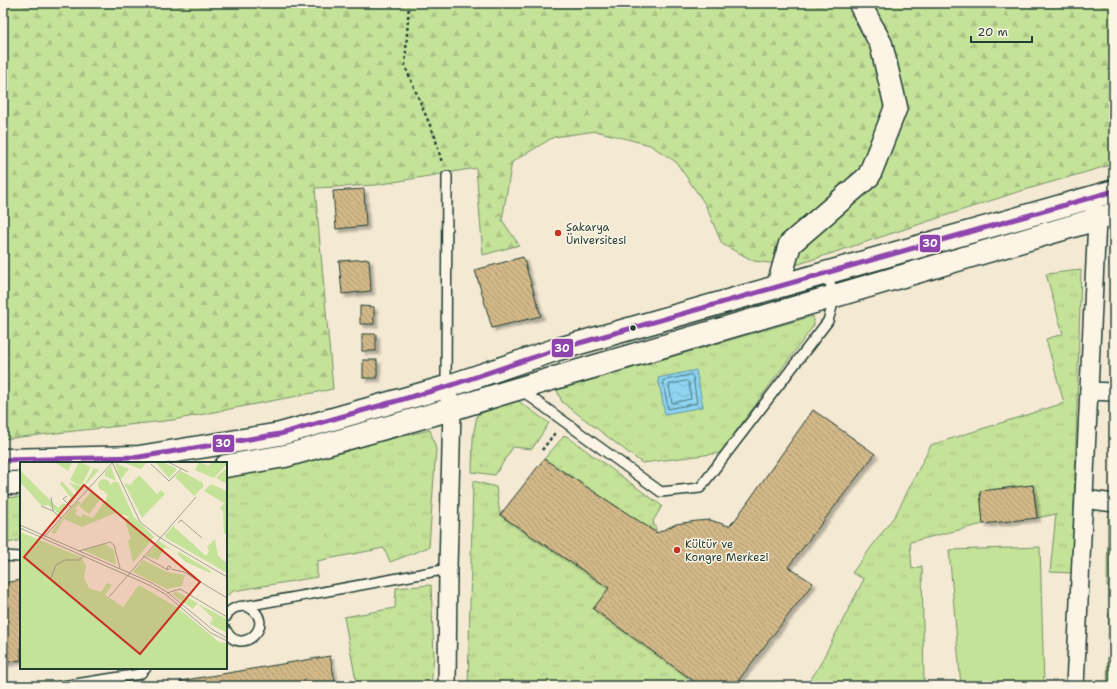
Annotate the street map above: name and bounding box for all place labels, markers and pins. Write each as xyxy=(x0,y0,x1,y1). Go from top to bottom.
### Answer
place label: Sakarya Üniversitesi xyxy=(566,220,626,248)
marker: Sakarya Üniversitesi xyxy=(553,228,563,238)
unlabelled marker xyxy=(628,323,638,333)
place label: Kültür ve Kongre Merkezi xyxy=(685,537,769,565)
marker: Kültür ve Kongre Merkezi xyxy=(672,545,682,555)

